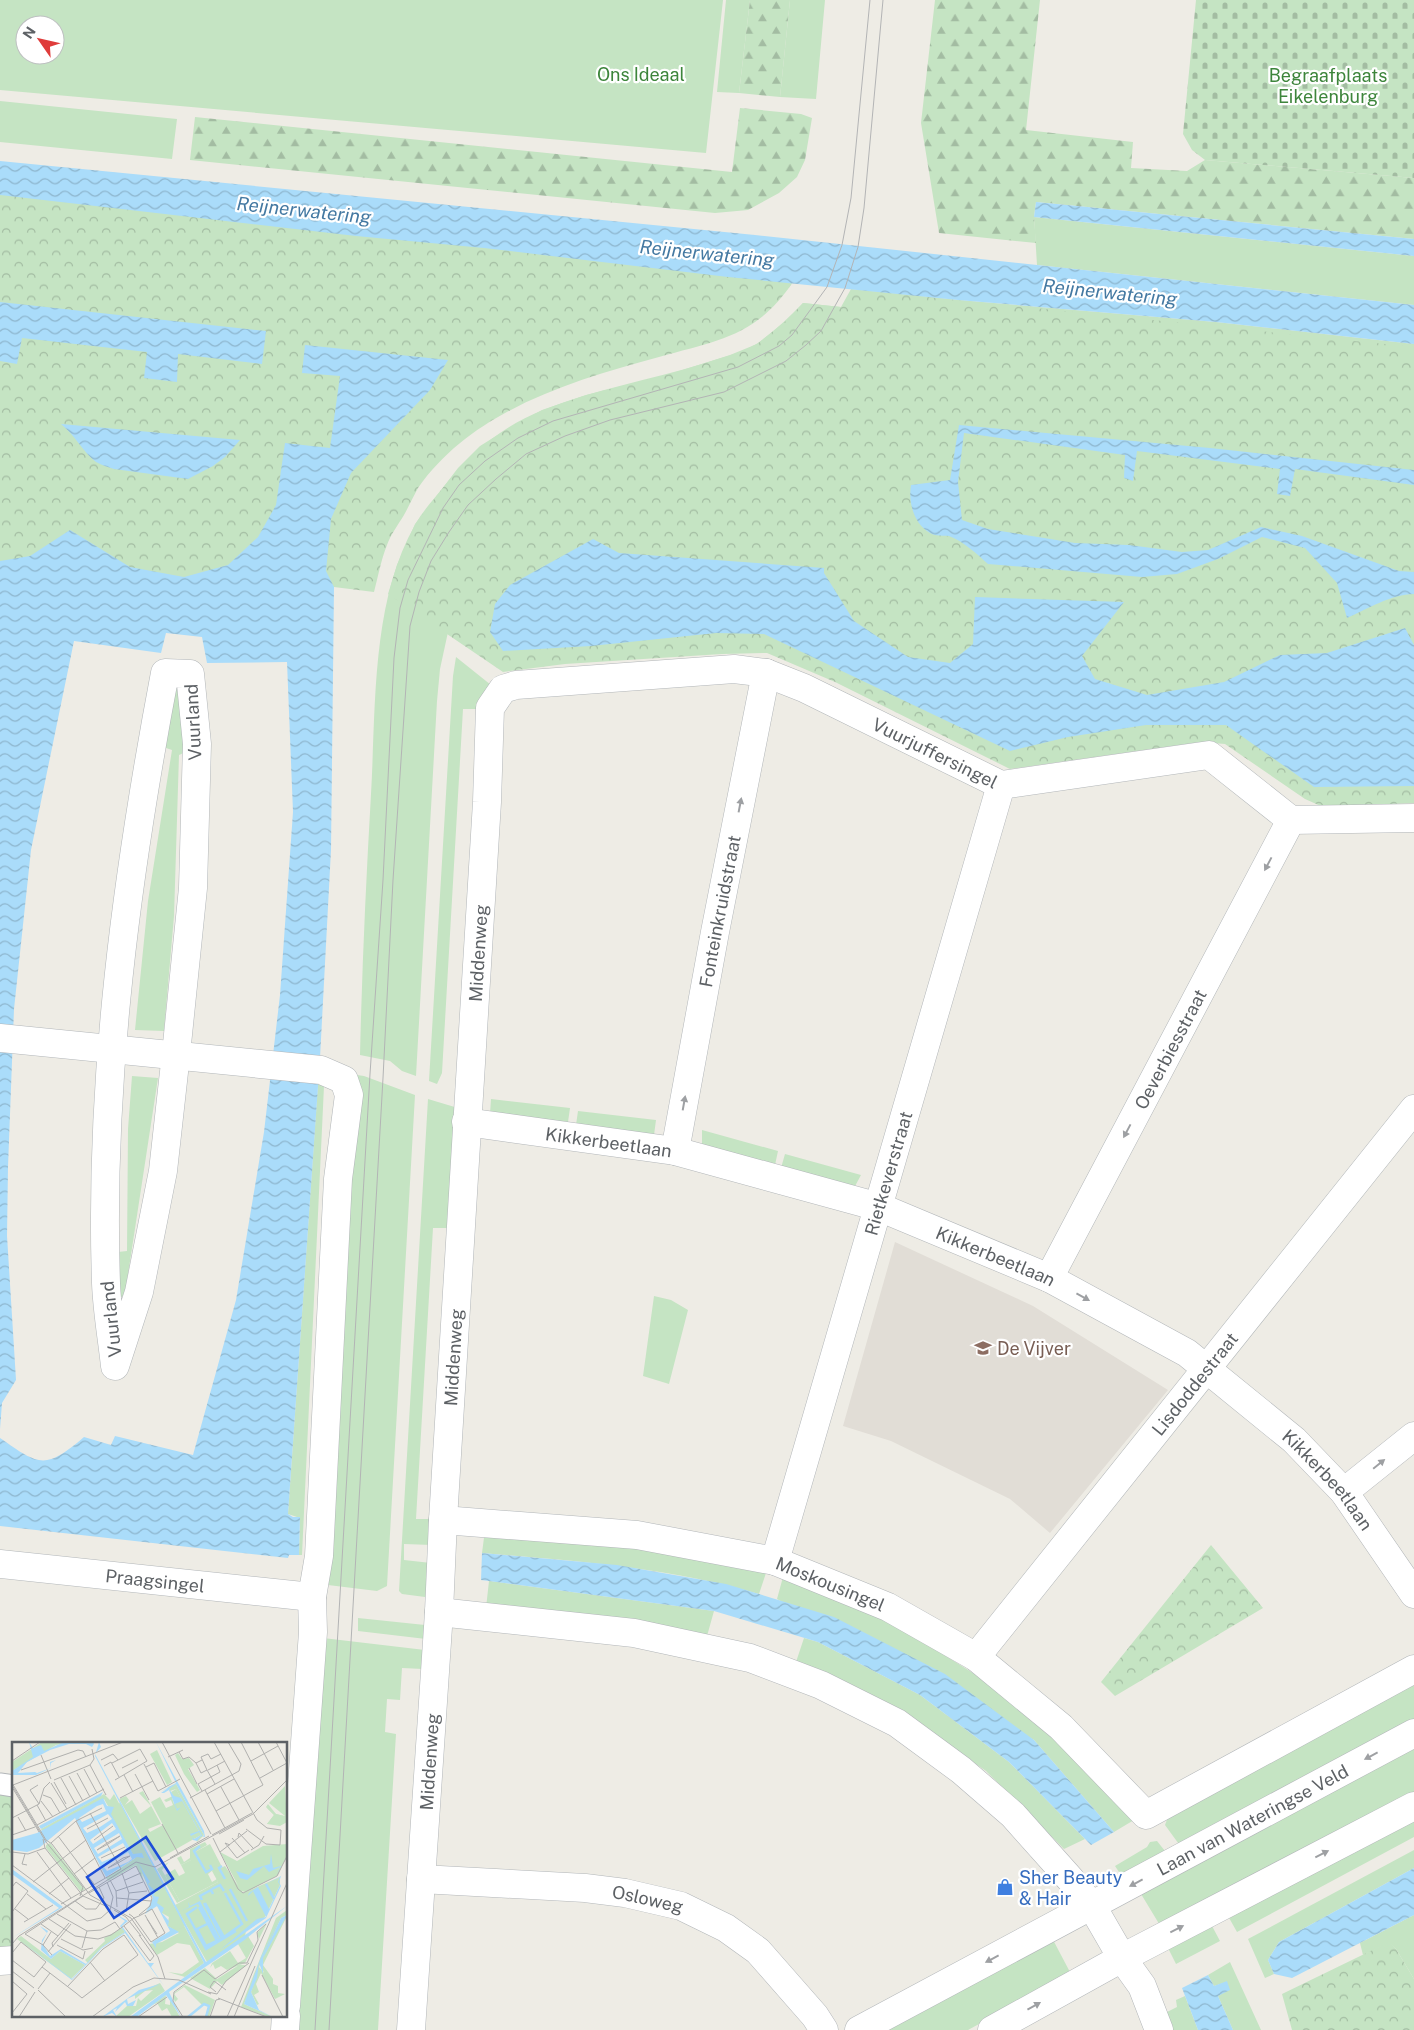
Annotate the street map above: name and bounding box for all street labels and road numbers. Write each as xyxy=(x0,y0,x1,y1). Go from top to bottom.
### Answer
street label: Vuurland xyxy=(181,683,205,761)
street label: Vuurjuffersingel xyxy=(869,713,1001,792)
street label: Fonteinkruidstraat xyxy=(695,833,744,989)
street label: Middenweg xyxy=(464,904,491,1002)
street label: Oeverbiesstraat xyxy=(1130,985,1210,1113)
street label: Rietkeverstraat xyxy=(860,1109,916,1238)
street label: Kikkerbeetlaan xyxy=(544,1123,673,1161)
street label: Kikkerbeetlaan xyxy=(933,1222,1059,1290)
street label: Vuurland xyxy=(97,1280,125,1358)
street label: Middenweg xyxy=(440,1308,466,1407)
street label: Lisdoddestraat xyxy=(1147,1328,1242,1439)
street label: Kikkerbeetlaan xyxy=(1279,1425,1377,1534)
street label: Moskousingel xyxy=(773,1552,888,1615)
street label: Praagsingel xyxy=(104,1565,206,1596)
street label: Middenweg xyxy=(415,1712,443,1811)
street label: Laan van Wateringse Veld xyxy=(1153,1760,1352,1879)
street label: Osloweg xyxy=(611,1881,686,1917)

